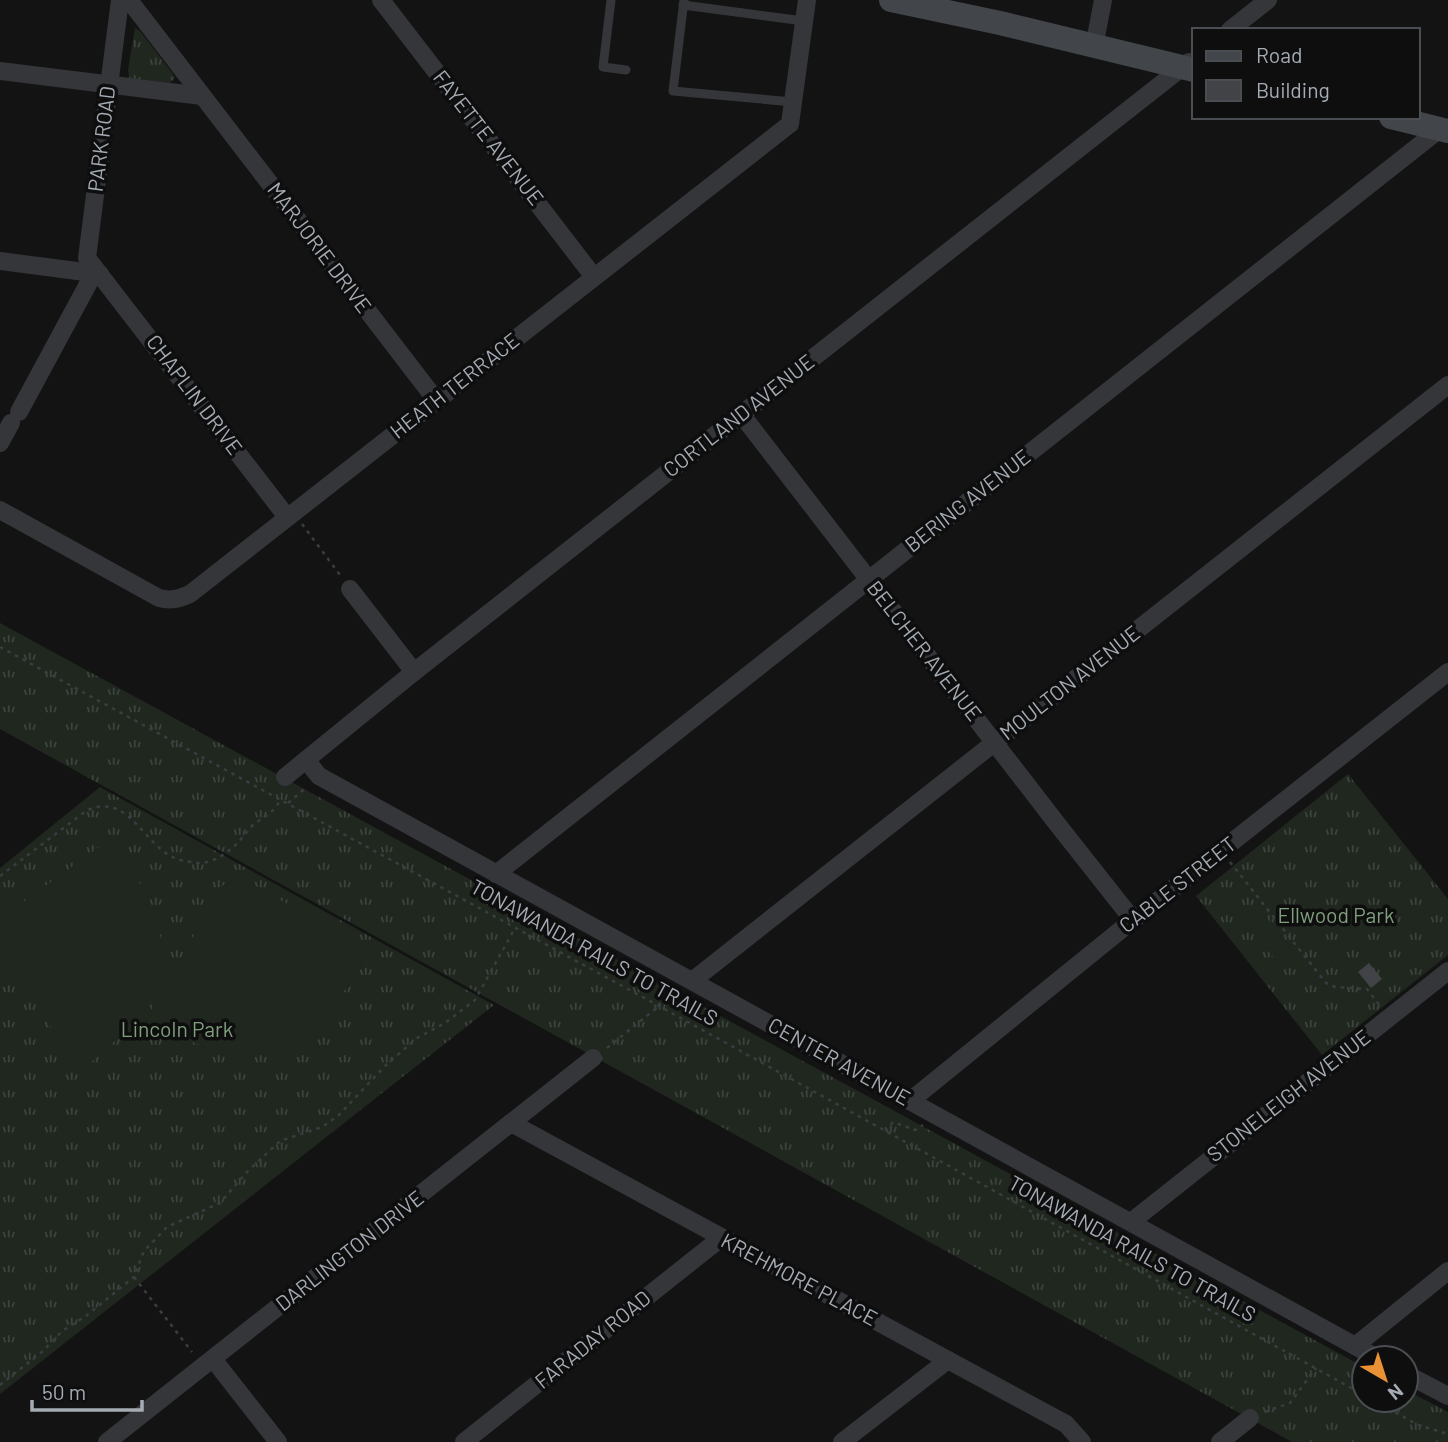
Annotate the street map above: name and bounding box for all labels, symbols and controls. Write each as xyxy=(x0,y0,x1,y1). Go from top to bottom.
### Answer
legend xyxy=(1192,28,1420,119)
text: Road xyxy=(1256,42,1302,67)
street label: FAYETTE AVENUE xyxy=(429,65,550,209)
text: Building xyxy=(1256,77,1330,102)
street label: PARK ROAD xyxy=(82,85,119,193)
street label: MARJORIE DRIVE xyxy=(263,177,377,317)
street label: HEATH TERRACE xyxy=(385,327,524,443)
street label: CHAPLIN DRIVE xyxy=(142,329,248,459)
street label: CORTLAND AVENUE xyxy=(658,348,818,481)
street label: BERING AVENUE xyxy=(899,443,1035,557)
street label: BELCHER AVENUE xyxy=(863,575,988,725)
street label: MOULTON AVENUE xyxy=(994,619,1144,744)
street label: CABLE STREET xyxy=(1114,830,1241,937)
street label: TONAWANDA RAILS TO TRAILS xyxy=(467,873,723,1030)
park label: Ellwood Park xyxy=(1278,902,1394,927)
street label: CENTER AVENUE xyxy=(764,1011,915,1110)
park label: Lincoln Park xyxy=(121,1016,233,1041)
street label: STONELEIGH AVENUE xyxy=(1201,1023,1375,1166)
street label: TONAWANDA RAILS TO TRAILS xyxy=(1005,1169,1261,1326)
street label: DARLINGTON DRIVE xyxy=(270,1184,428,1315)
street label: KREHMORE PLACE xyxy=(717,1227,882,1330)
street label: FARADAY ROAD xyxy=(529,1285,655,1393)
north arrow xyxy=(1350,1344,1420,1414)
scale bar xyxy=(32,1368,142,1412)
text: 50 m xyxy=(42,1379,86,1404)
text: N xyxy=(1384,1380,1408,1406)

